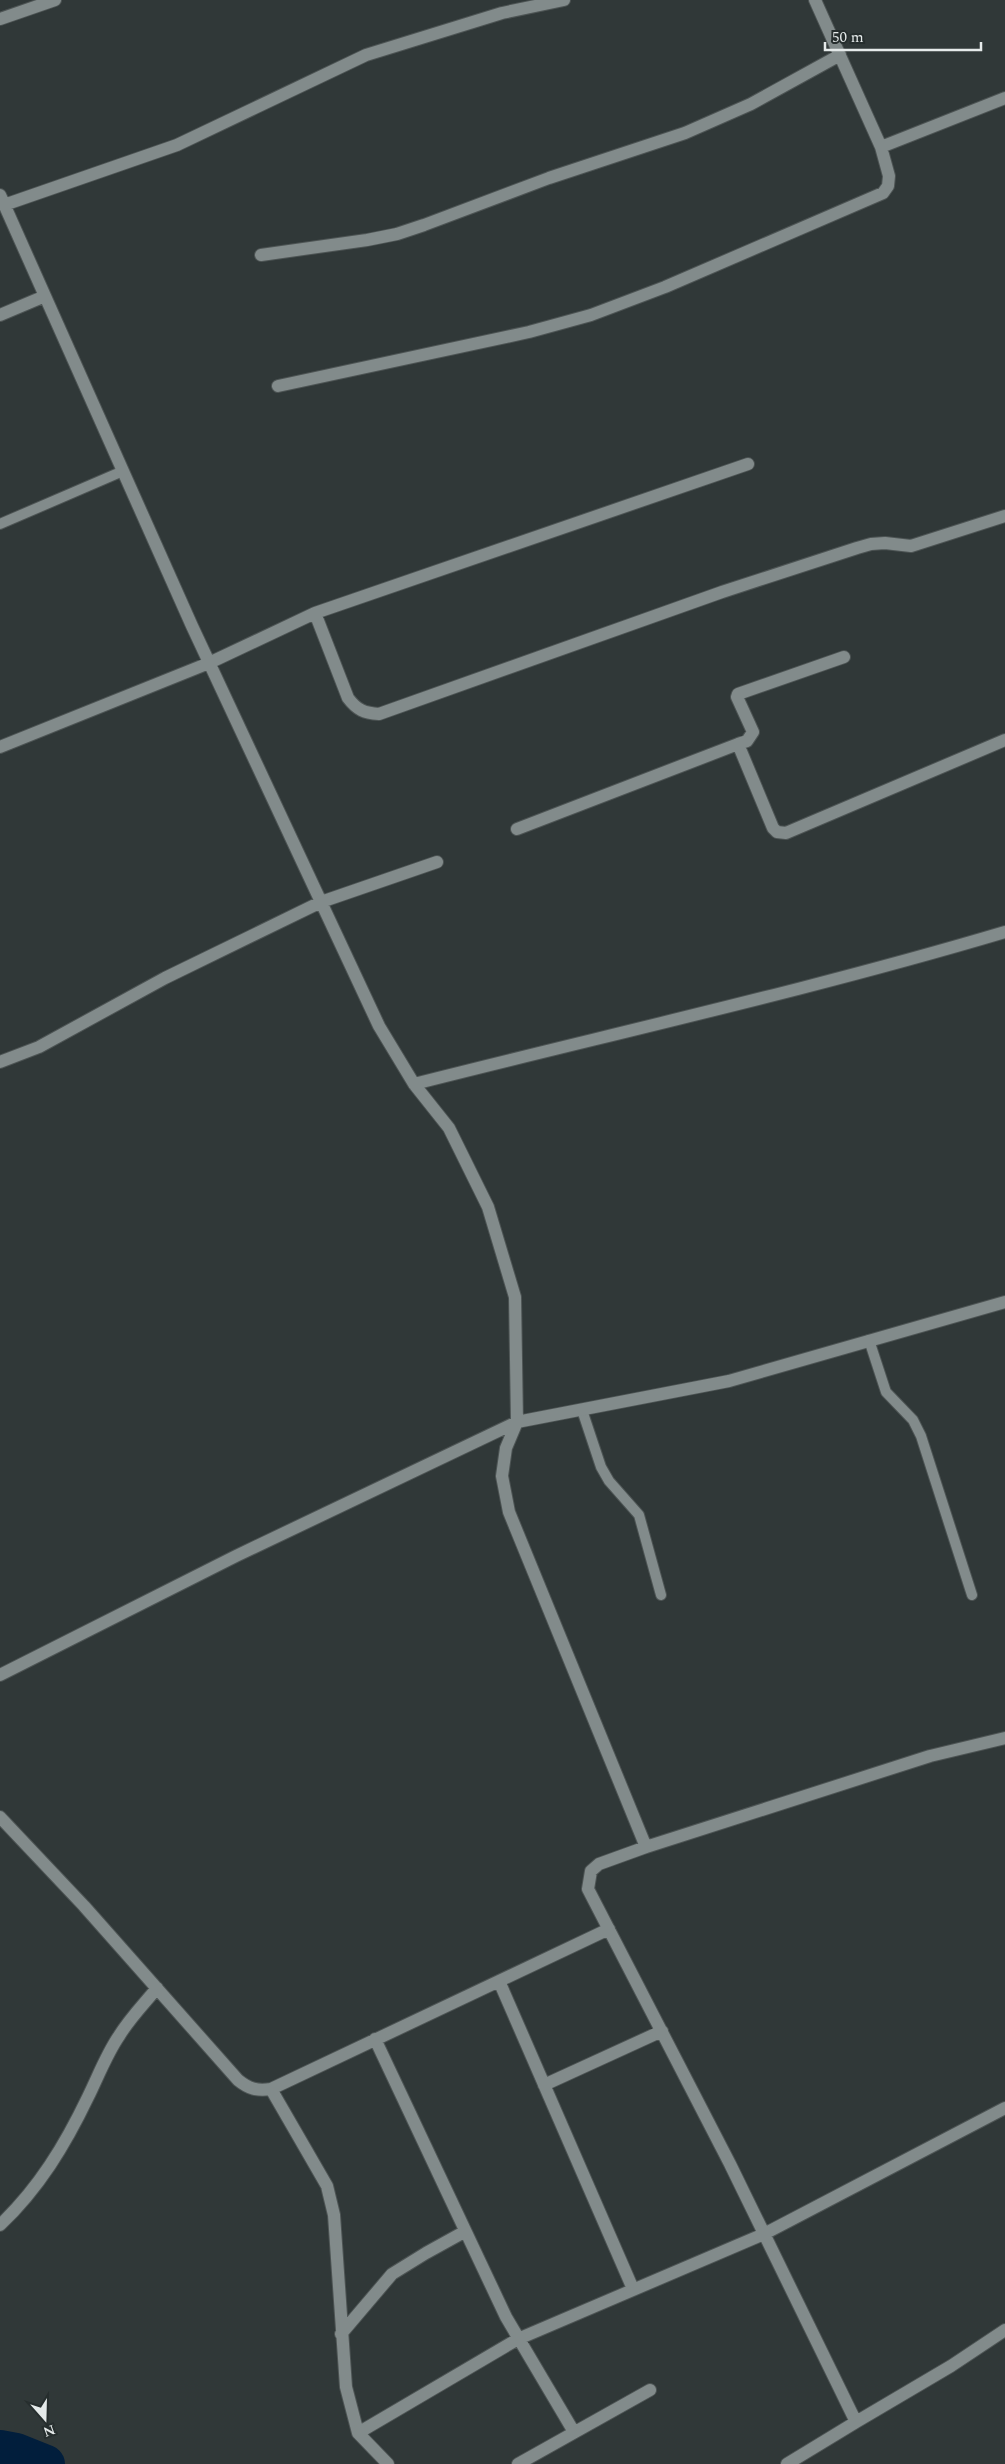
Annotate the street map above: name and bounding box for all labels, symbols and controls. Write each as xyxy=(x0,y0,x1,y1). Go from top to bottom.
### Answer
scale bar xyxy=(825,20,981,52)
text: 50 m xyxy=(832,26,864,49)
north arrow xyxy=(20,2394,70,2444)
text: N xyxy=(40,2419,58,2443)

